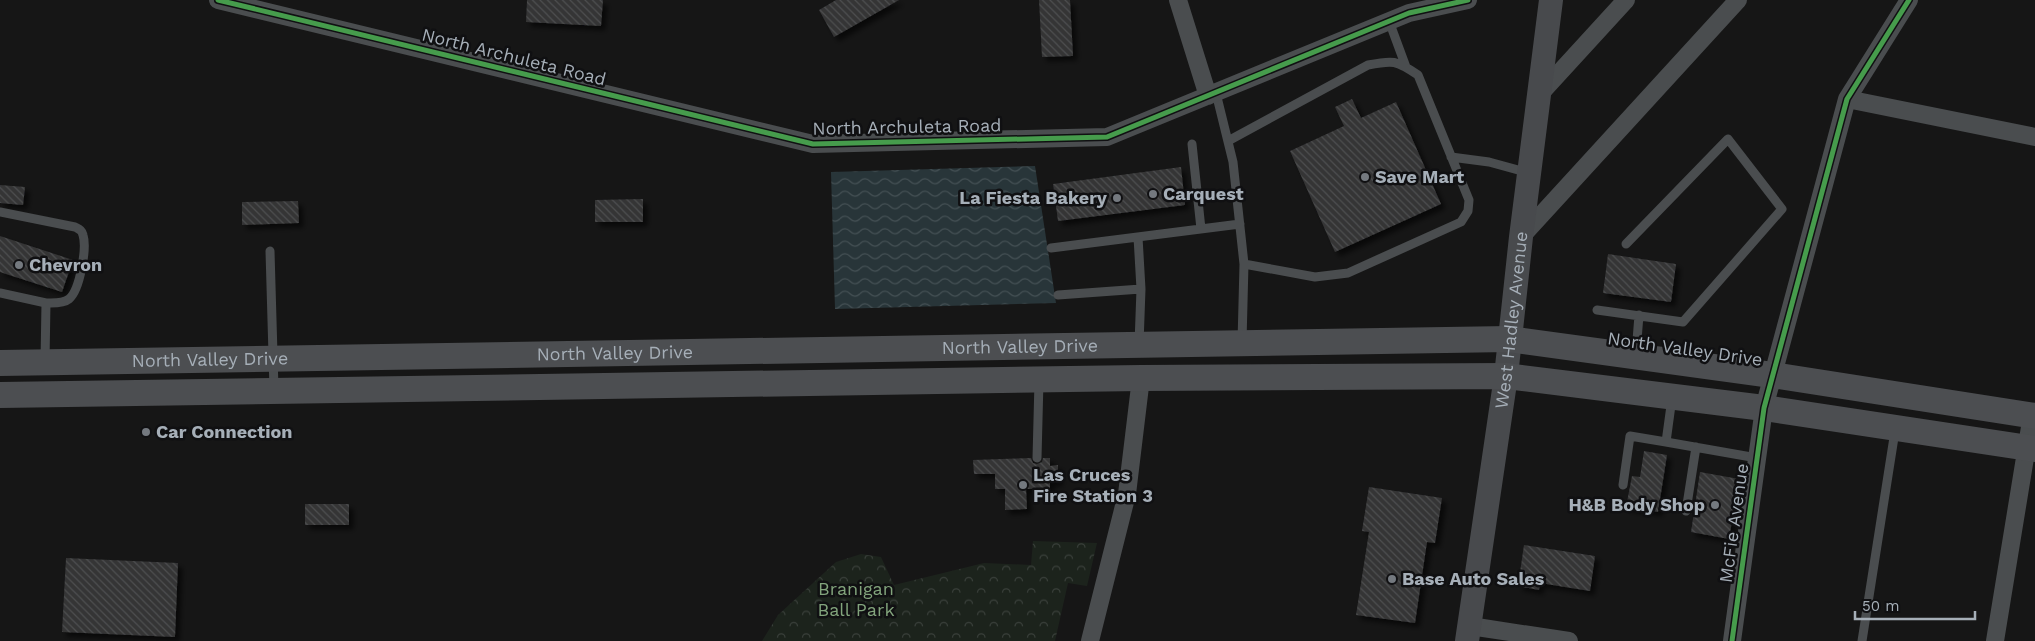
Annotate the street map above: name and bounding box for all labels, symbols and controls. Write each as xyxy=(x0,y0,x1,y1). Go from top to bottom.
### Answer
street label: North Archuleta Road xyxy=(420,23,608,90)
street label: North Archuleta Road xyxy=(812,114,1002,139)
place label: Save Mart xyxy=(1375,166,1464,187)
marker: Save Mart xyxy=(1359,171,1371,183)
place label: Carquest xyxy=(1163,183,1244,204)
place label: La Fiesta Bakery xyxy=(959,187,1108,208)
marker: Carquest xyxy=(1147,188,1159,200)
marker: La Fiesta Bakery xyxy=(1111,192,1123,204)
street label: West Hadley Avenue xyxy=(1490,230,1532,410)
place label: Chevron xyxy=(29,254,102,275)
marker: Chevron xyxy=(13,259,25,271)
street label: North Valley Drive xyxy=(1606,327,1764,370)
street label: North Valley Drive xyxy=(941,335,1098,358)
street label: North Valley Drive xyxy=(536,341,693,364)
street label: North Valley Drive xyxy=(132,347,288,371)
place label: Car Connection xyxy=(156,421,292,442)
marker: Car Connection xyxy=(140,426,152,438)
street label: McFie Avenue xyxy=(1715,462,1752,584)
place label: Las Cruces Fire Station 3 xyxy=(1033,464,1153,506)
marker: Las Cruces Fire Station 3 xyxy=(1017,479,1029,491)
place label: H&B Body Shop xyxy=(1568,494,1705,515)
marker: H&B Body Shop xyxy=(1709,499,1721,511)
place label: Base Auto Sales xyxy=(1402,568,1545,589)
marker: Base Auto Sales xyxy=(1386,573,1398,585)
park label: Branigan Ball Park xyxy=(817,578,895,620)
scale bar xyxy=(1855,588,1975,620)
text: 50 m xyxy=(1862,597,1899,615)

